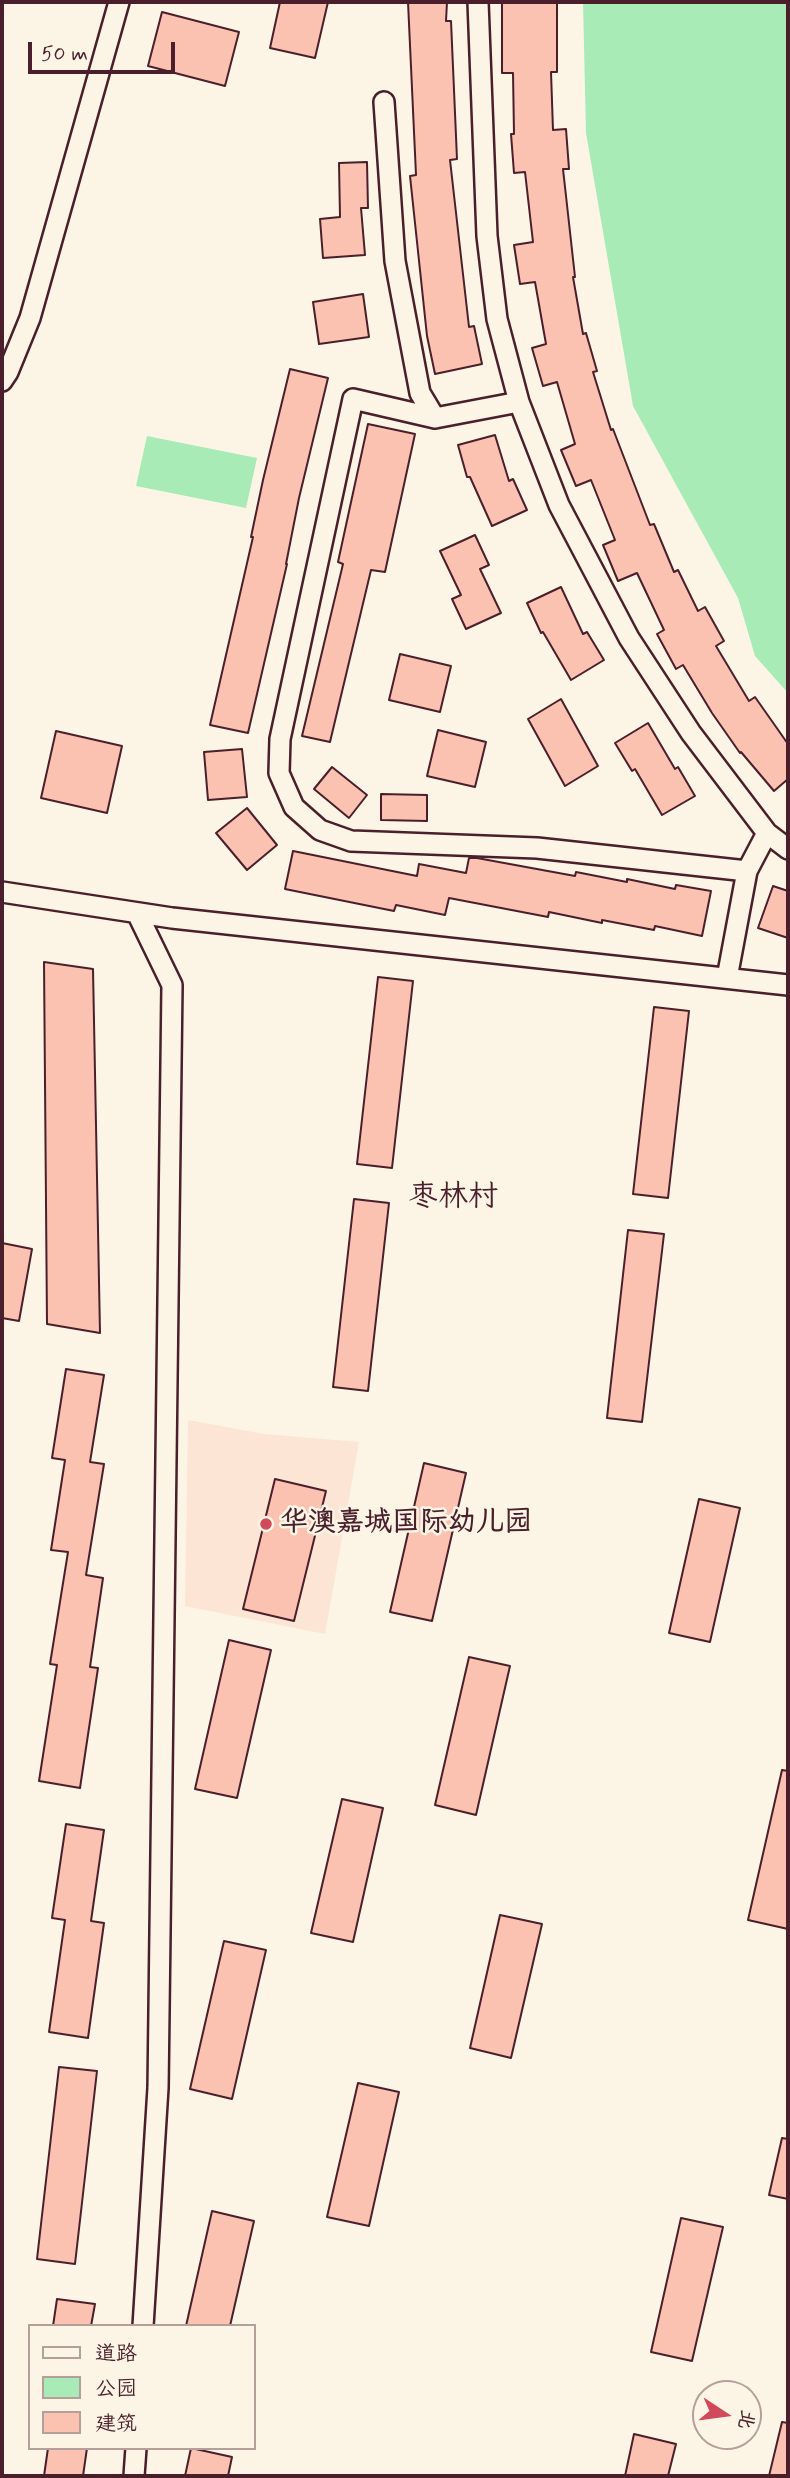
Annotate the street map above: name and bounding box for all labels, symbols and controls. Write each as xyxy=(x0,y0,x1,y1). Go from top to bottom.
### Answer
scale bar xyxy=(32,28,178,72)
text: 50 m xyxy=(41,40,88,68)
district label: 枣林村 xyxy=(408,1181,498,1217)
place label: 华澳嘉城国际幼儿园 xyxy=(280,1507,532,1541)
marker: 华澳嘉城国际幼儿园 xyxy=(258,1516,274,1532)
legend xyxy=(28,2324,256,2450)
text: 道路 xyxy=(95,2340,137,2368)
text: 公园 xyxy=(95,2375,137,2403)
north arrow xyxy=(692,2380,762,2450)
text: 北 xyxy=(732,2407,760,2431)
text: 建筑 xyxy=(95,2410,137,2438)

